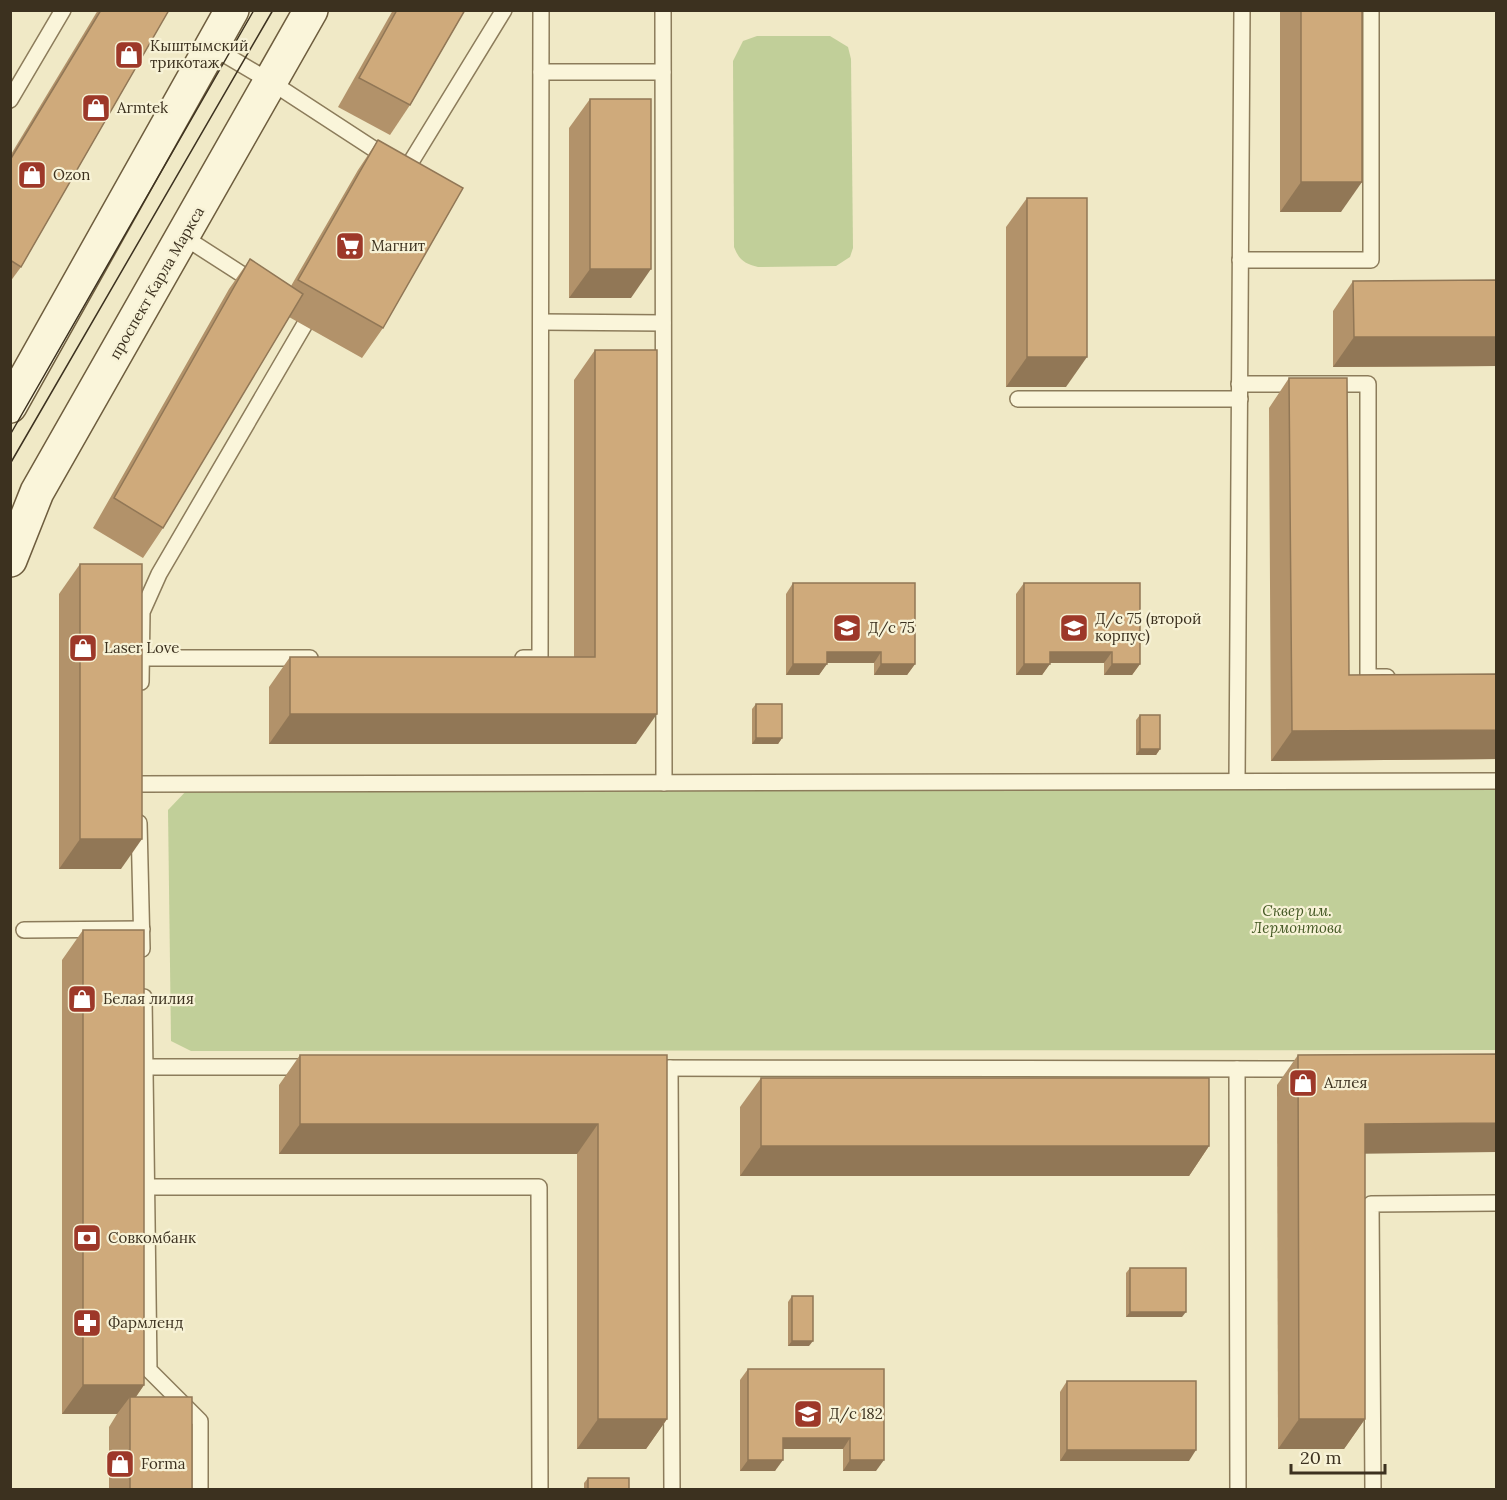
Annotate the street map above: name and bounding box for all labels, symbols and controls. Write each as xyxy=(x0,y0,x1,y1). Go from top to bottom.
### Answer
place label: Кыштымский трикотаж xyxy=(150,36,248,72)
shop icon: Кыштымский трикотаж xyxy=(113,39,145,71)
shop icon: Armtek xyxy=(80,92,112,124)
place label: Armtek xyxy=(116,98,168,117)
shop icon: Ozon xyxy=(16,159,48,191)
place label: Ozon xyxy=(53,165,90,184)
street label: проспект Карла Маркса xyxy=(105,203,208,363)
supermarket icon: Магнит xyxy=(334,230,366,262)
place label: Магнит xyxy=(371,236,426,255)
place label: Д/с 75 (второй корпус) xyxy=(1095,609,1201,646)
school or university icon: Д/с 75 xyxy=(831,612,863,644)
school or university icon: Д/с 75 (второй корпус) xyxy=(1058,612,1090,644)
place label: Д/с 75 xyxy=(868,618,915,638)
shop icon: Laser Love xyxy=(67,632,99,664)
place label: Laser Love xyxy=(104,638,179,657)
park label: Сквер им. Лермонтова xyxy=(1252,901,1343,937)
shop icon: Белая лилия xyxy=(66,983,98,1015)
place label: Белая лилия xyxy=(103,989,194,1008)
shop icon: Аллея xyxy=(1287,1067,1319,1099)
place label: Аллея xyxy=(1323,1073,1367,1092)
bank icon: Совкомбанк xyxy=(71,1222,103,1254)
place label: Совкомбанк xyxy=(108,1228,196,1247)
pharmacy icon: Фармленд xyxy=(71,1307,103,1339)
place label: Фармленд xyxy=(108,1313,183,1332)
school or university icon: Д/с 182 xyxy=(792,1398,824,1430)
place label: Д/с 182 xyxy=(829,1404,883,1424)
scale bar xyxy=(1291,1437,1386,1475)
text: 20 m xyxy=(1300,1446,1342,1469)
shop icon: Forma xyxy=(104,1448,136,1480)
place label: Forma xyxy=(141,1454,186,1473)

